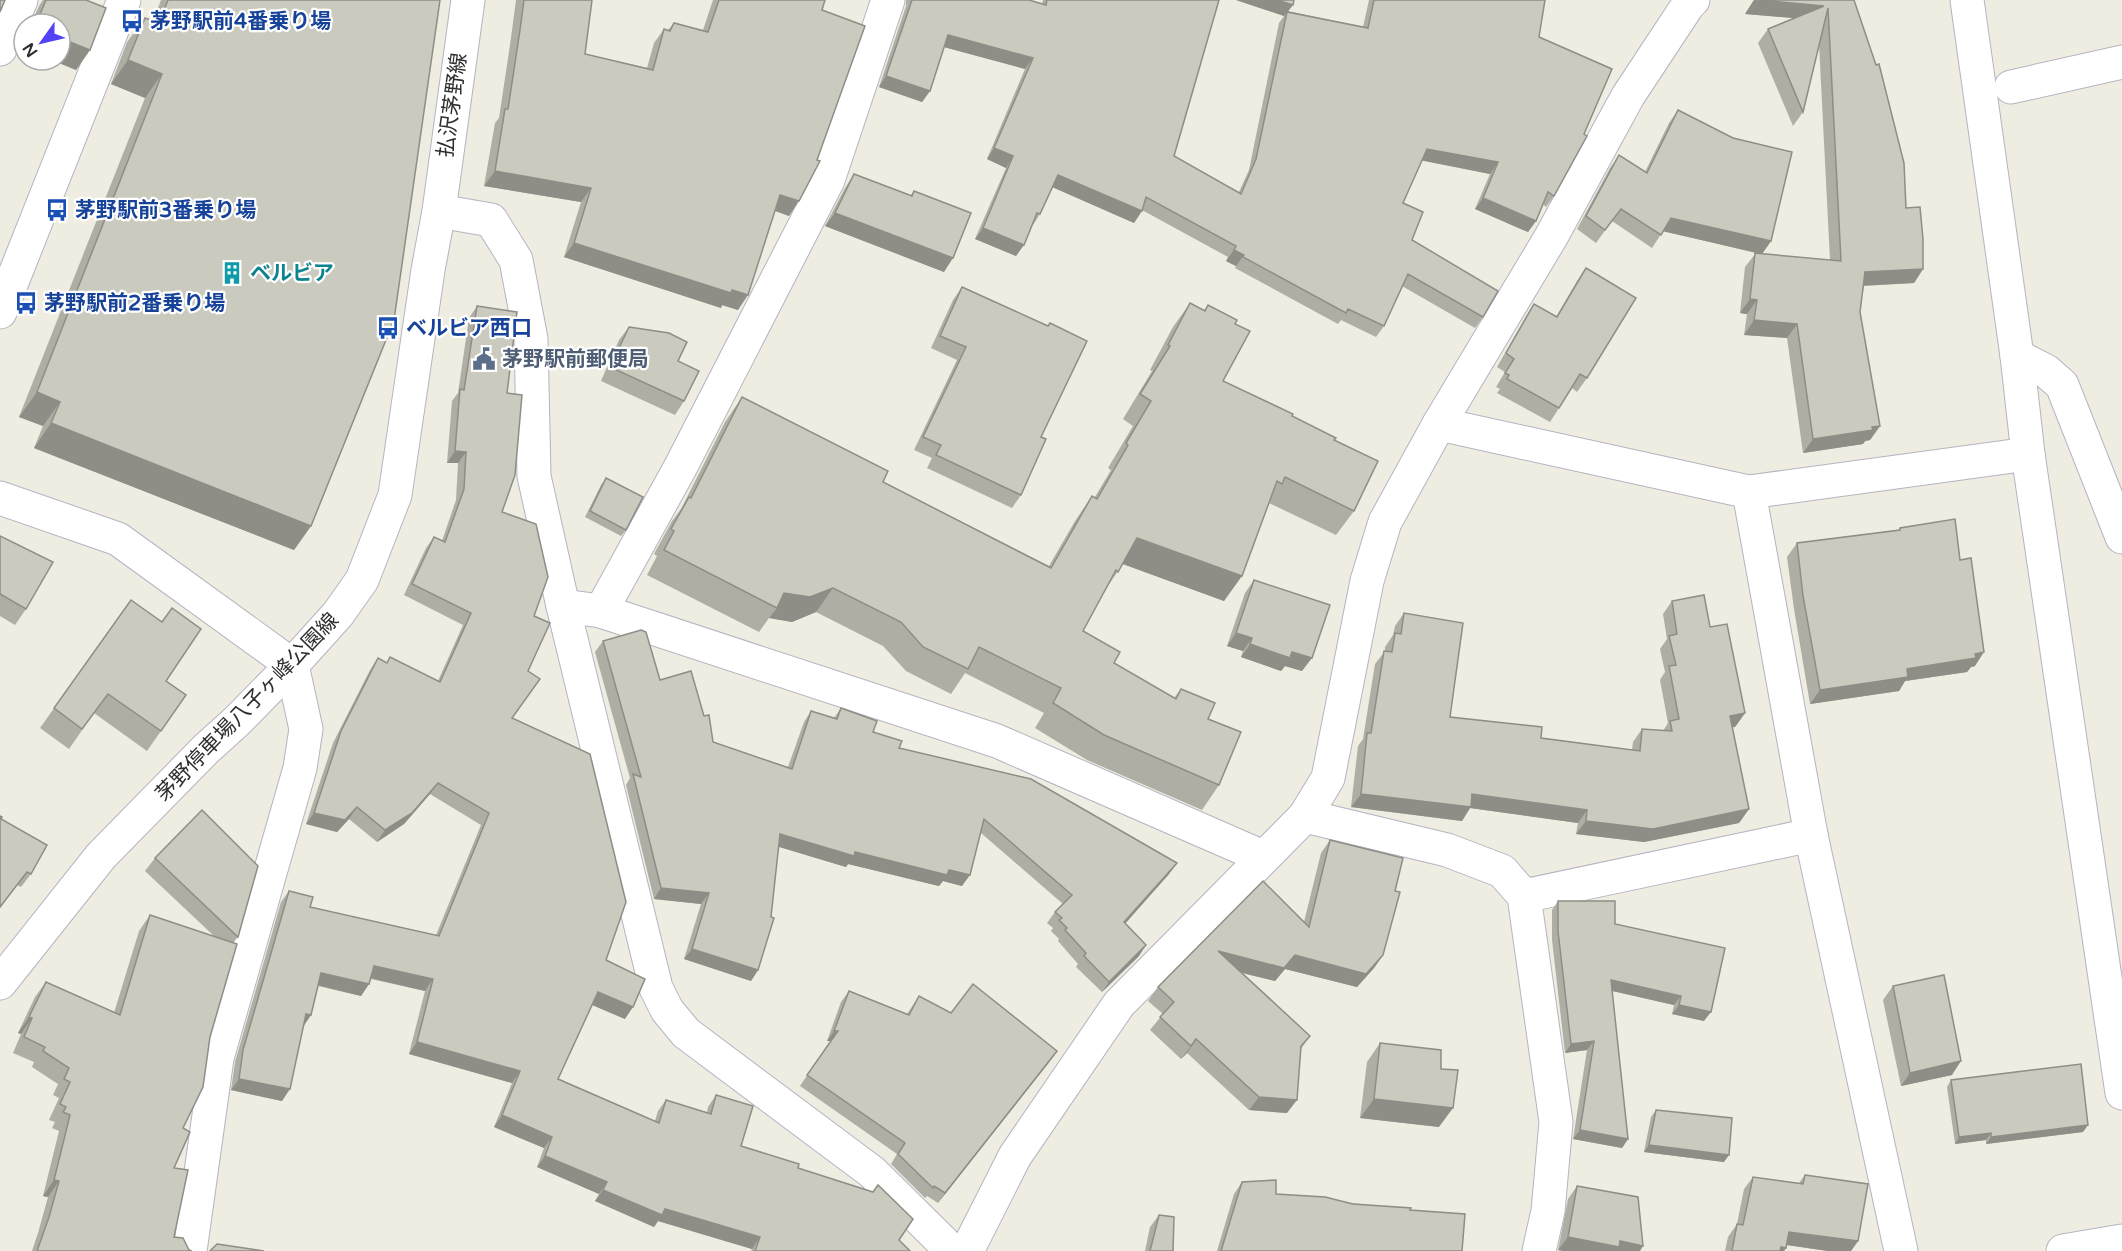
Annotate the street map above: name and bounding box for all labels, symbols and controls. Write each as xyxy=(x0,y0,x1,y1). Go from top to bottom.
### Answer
bus stop icon: 茅野駅前4番乗り場 xyxy=(119,8,145,34)
place label: 茅野駅前4番乗り場 xyxy=(150,9,331,34)
north arrow xyxy=(12,12,72,72)
text: N xyxy=(19,39,42,61)
street label: 払沢茅野線 xyxy=(433,51,472,159)
bus stop icon: 茅野駅前3番乗り場 xyxy=(44,197,70,223)
place label: 茅野駅前3番乗り場 xyxy=(75,198,256,223)
building icon: ベルビア xyxy=(219,260,245,286)
place label: ベルビア xyxy=(250,261,334,286)
bus stop icon: 茅野駅前2番乗り場 xyxy=(13,290,39,316)
place label: 茅野駅前2番乗り場 xyxy=(44,291,225,316)
bus stop icon: ベルビア西口 xyxy=(375,315,401,341)
place label: ベルビア西口 xyxy=(406,316,532,341)
public building icon: 茅野駅前郵便局 xyxy=(471,346,497,372)
place label: 茅野駅前郵便局 xyxy=(502,347,649,372)
street label: 茅野停車場八子ヶ峰公園線 xyxy=(151,608,344,807)

